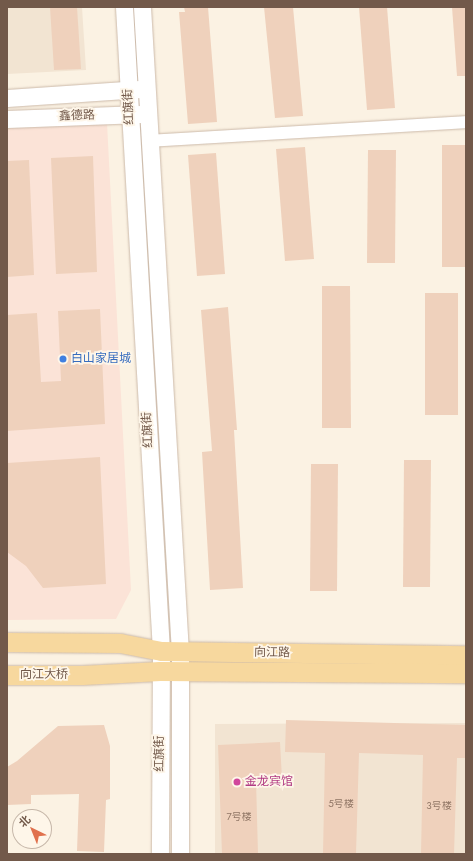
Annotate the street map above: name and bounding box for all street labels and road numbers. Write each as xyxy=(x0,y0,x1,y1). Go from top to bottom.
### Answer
street label: 红旗街 xyxy=(121,89,137,125)
street label: 鑫德路 xyxy=(59,108,95,124)
street label: 红旗街 xyxy=(140,412,156,448)
street label: 向江路 xyxy=(254,645,290,661)
street label: 向江大桥 xyxy=(20,668,68,682)
street label: 红旗街 xyxy=(153,736,167,772)

